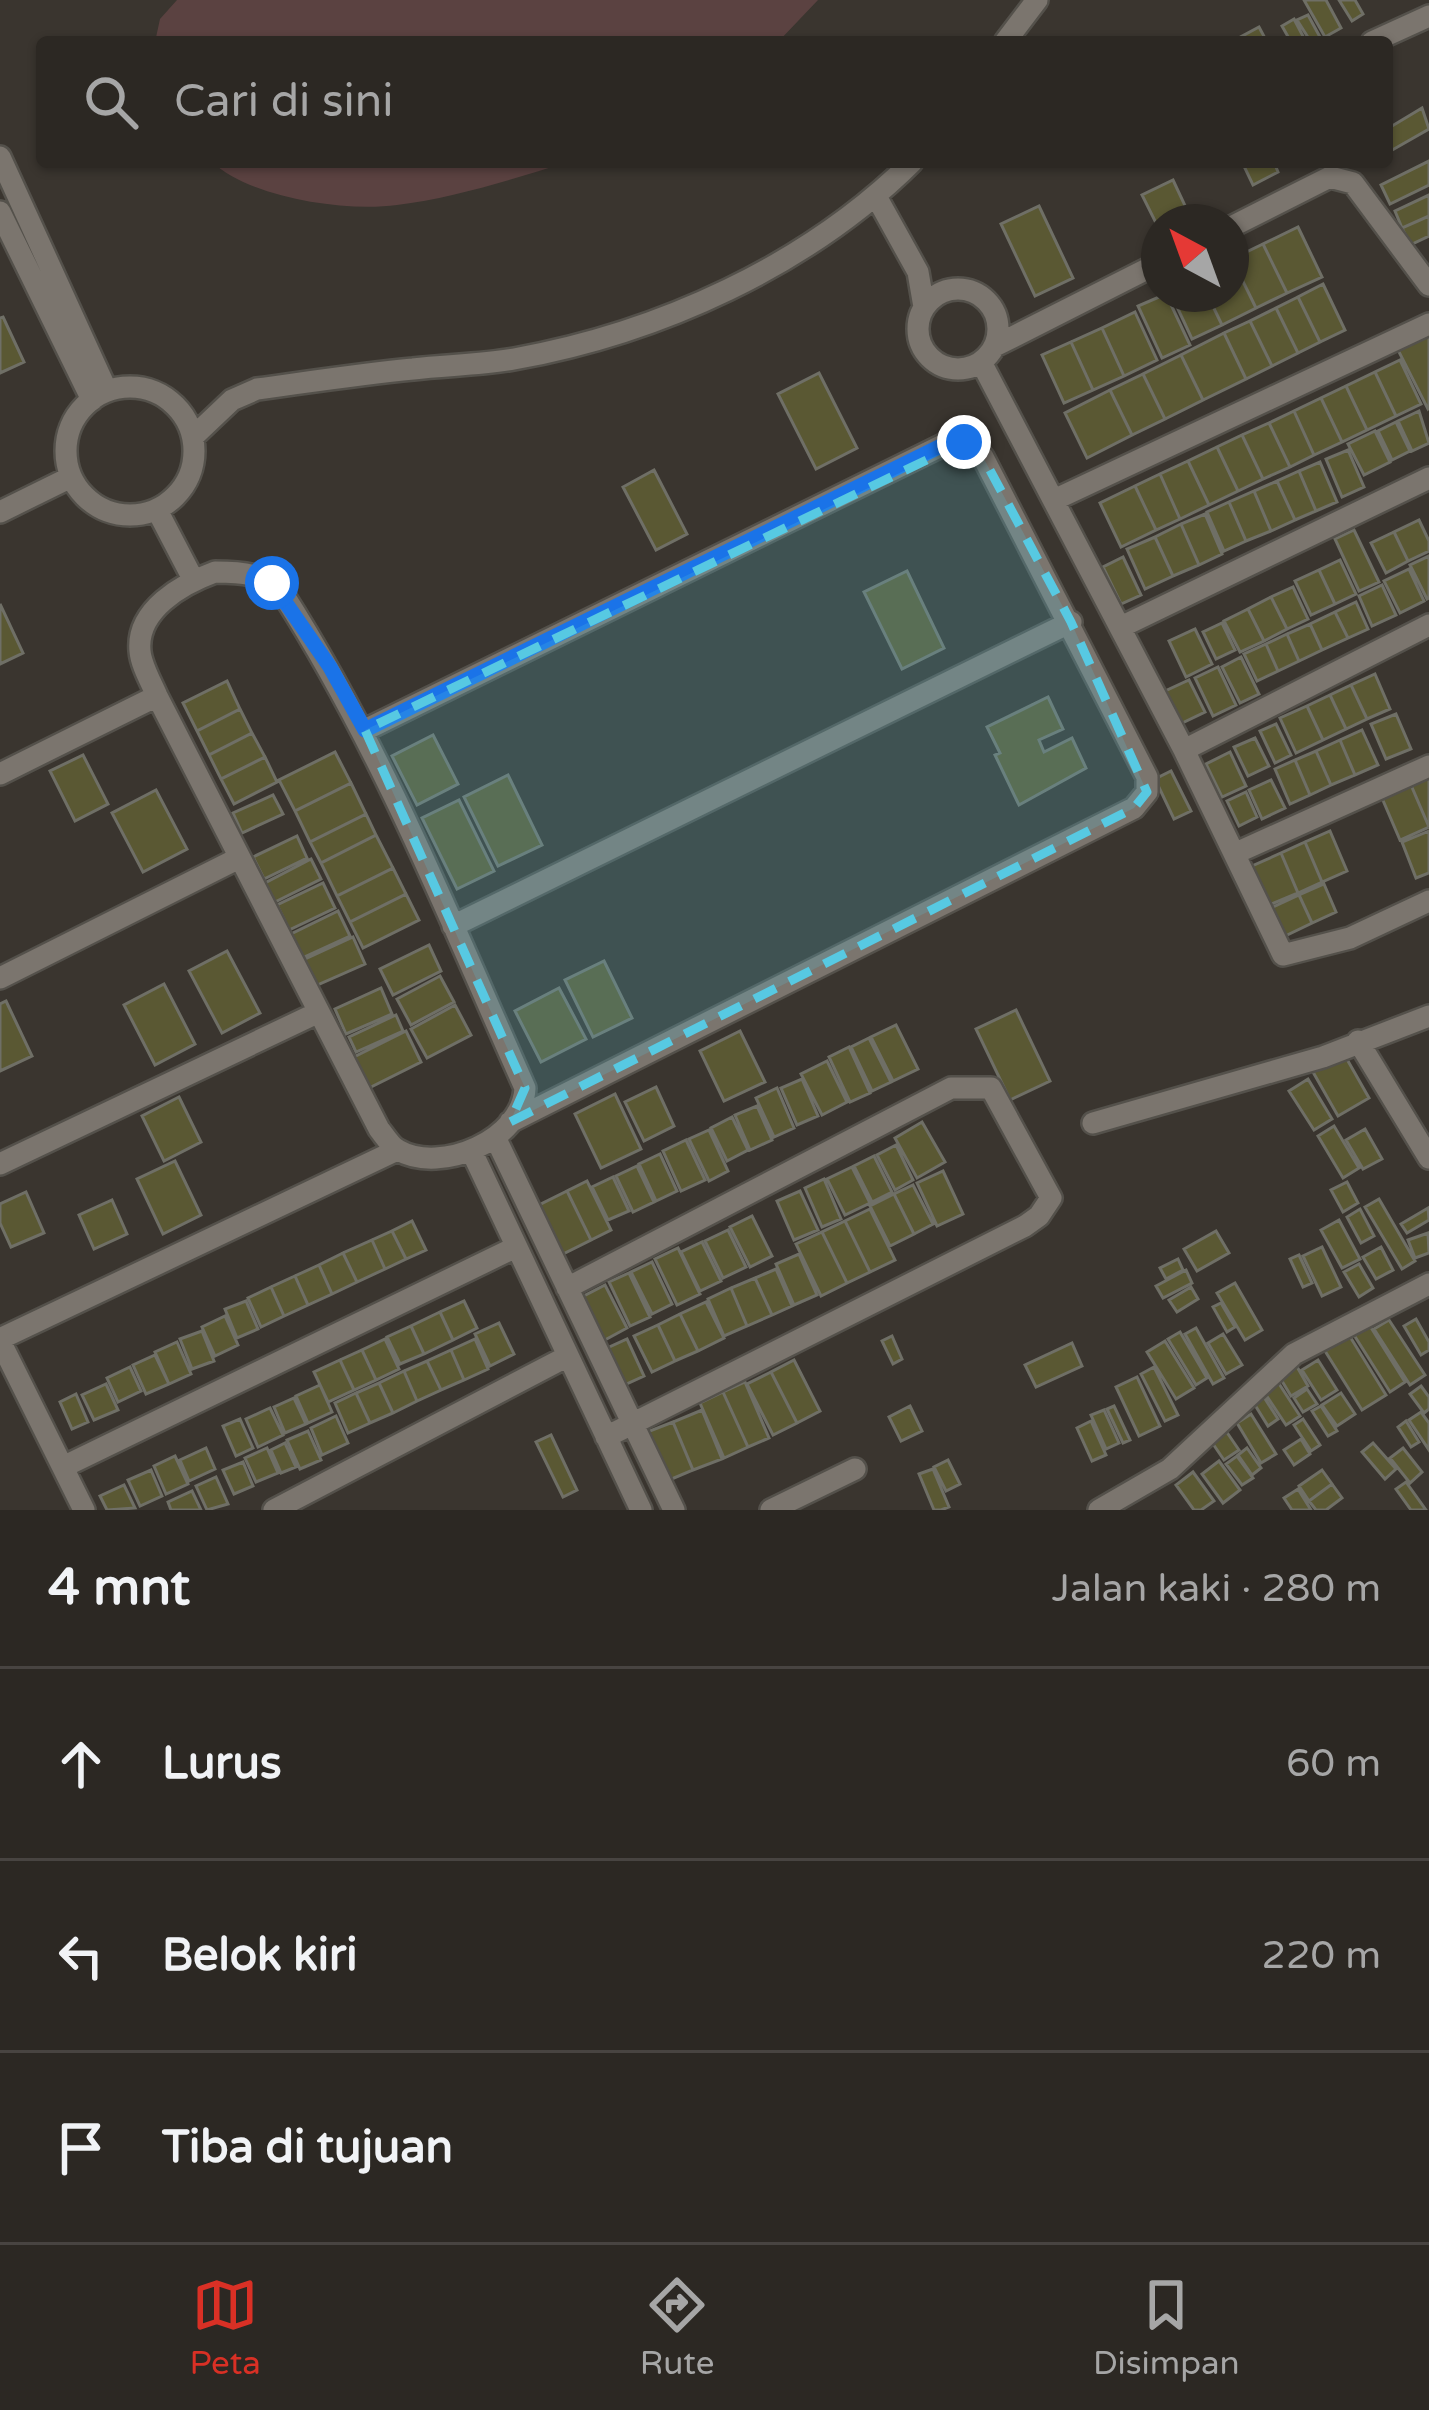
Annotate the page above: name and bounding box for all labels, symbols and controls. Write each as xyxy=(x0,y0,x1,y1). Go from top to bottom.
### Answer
search box xyxy=(36,36,1393,168)
icon: search xyxy=(78,69,144,135)
text: Cari di sini xyxy=(174,75,393,129)
north arrow xyxy=(1141,204,1249,312)
route end xyxy=(937,415,991,469)
route start xyxy=(245,556,299,610)
text: 4 mnt xyxy=(48,1557,190,1619)
text: Jalan kaki · 280 m xyxy=(1052,1565,1381,1612)
icon: ahead xyxy=(48,1731,114,1797)
text: Lurus xyxy=(162,1737,282,1791)
text: 60 m xyxy=(1286,1740,1381,1787)
icon: left xyxy=(48,1923,114,1989)
text: Belok kiri xyxy=(162,1929,357,1983)
text: 220 m xyxy=(1262,1932,1381,1979)
icon: arrive xyxy=(48,2115,114,2181)
text: Tiba di tujuan xyxy=(162,2121,453,2175)
tab: Peta xyxy=(189,2272,261,2383)
tab: Rute xyxy=(640,2272,714,2383)
tab: Disimpan xyxy=(1093,2272,1240,2383)

